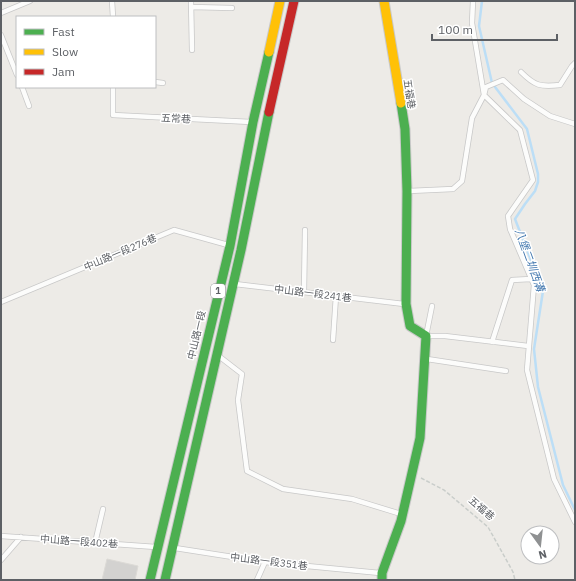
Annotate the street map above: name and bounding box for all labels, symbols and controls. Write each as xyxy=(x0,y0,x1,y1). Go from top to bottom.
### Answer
legend xyxy=(16,16,156,88)
scale bar xyxy=(432,16,557,42)
text: 100 m xyxy=(438,22,473,37)
text: Fast xyxy=(52,24,75,39)
text: Slow xyxy=(52,44,78,59)
text: Jam xyxy=(52,64,75,79)
street label: 五福巷 xyxy=(401,78,418,110)
street label: 五常巷 xyxy=(161,111,191,126)
water label: 八堡二圳西溝 xyxy=(512,227,549,295)
street label: 中山路一段276巷 xyxy=(82,231,159,274)
street label: 中山路一段241巷 xyxy=(273,282,352,305)
road number: 1 xyxy=(211,284,225,298)
street label: 中山路一段 xyxy=(185,309,208,361)
street label: 五福巷 xyxy=(466,494,497,523)
north arrow xyxy=(520,525,560,565)
street label: 中山路一段402巷 xyxy=(40,532,118,551)
text: N xyxy=(537,547,548,562)
street label: 中山路一段351巷 xyxy=(229,550,308,573)

